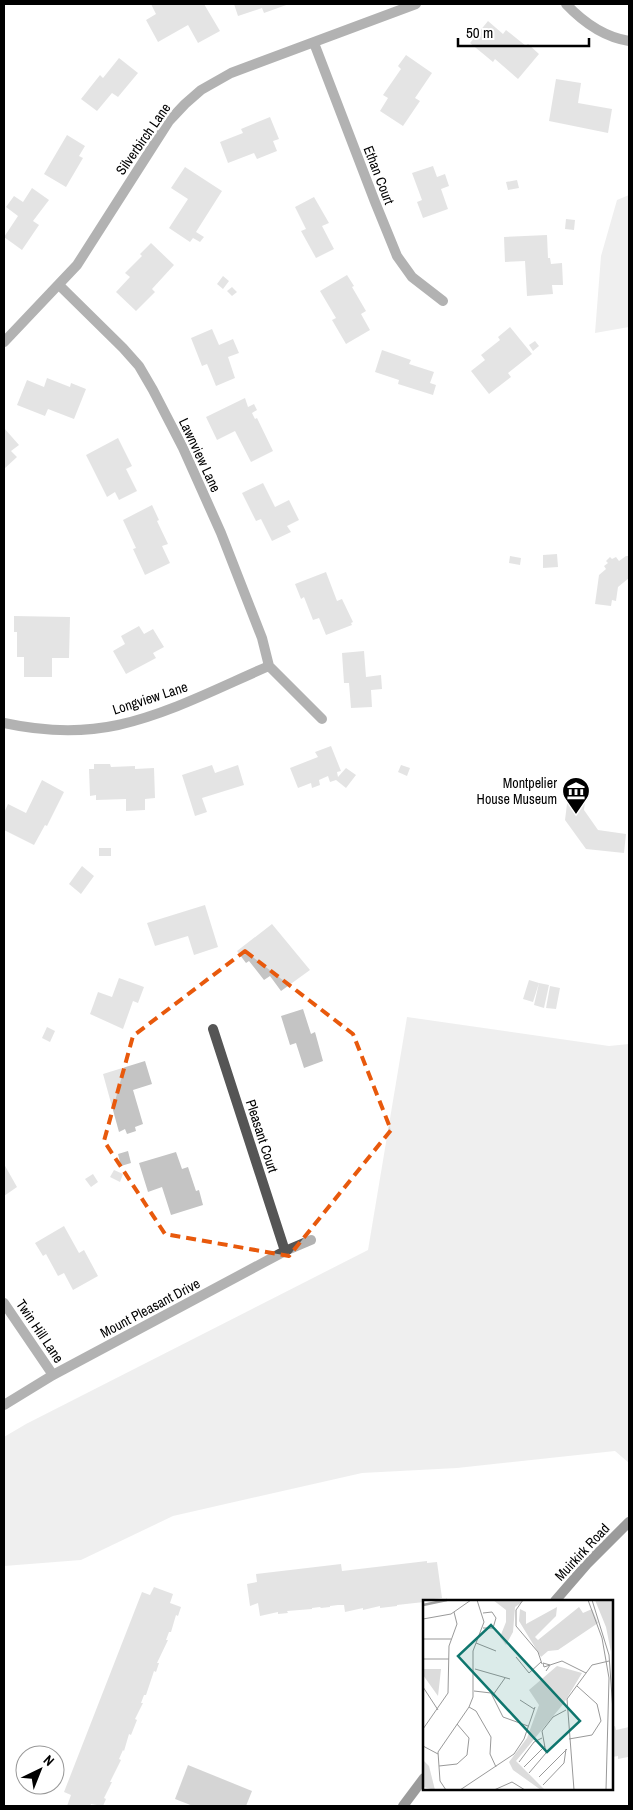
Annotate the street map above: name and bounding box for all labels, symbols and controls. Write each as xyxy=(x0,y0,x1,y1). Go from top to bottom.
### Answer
scale bar xyxy=(458,15,589,47)
text: 50 m xyxy=(466,22,493,43)
street label: Silverbirch Lane xyxy=(112,100,174,178)
street label: Ethan Court xyxy=(360,143,398,207)
street label: Lawnview Lane xyxy=(175,415,225,495)
street label: Longview Lane xyxy=(110,677,190,719)
place label: Montpelier House Museum xyxy=(477,774,557,808)
museum icon: Montpelier House Museum xyxy=(561,776,591,815)
street label: Pleasant Court xyxy=(242,1097,282,1175)
street label: Mount Pleasant Drive xyxy=(97,1274,203,1342)
street label: Twin Hill Lane xyxy=(12,1296,68,1366)
street label: Muirkirk Road xyxy=(551,1519,613,1585)
inset map xyxy=(423,1600,613,1790)
north arrow xyxy=(15,1745,65,1795)
text: N xyxy=(40,1751,58,1770)

